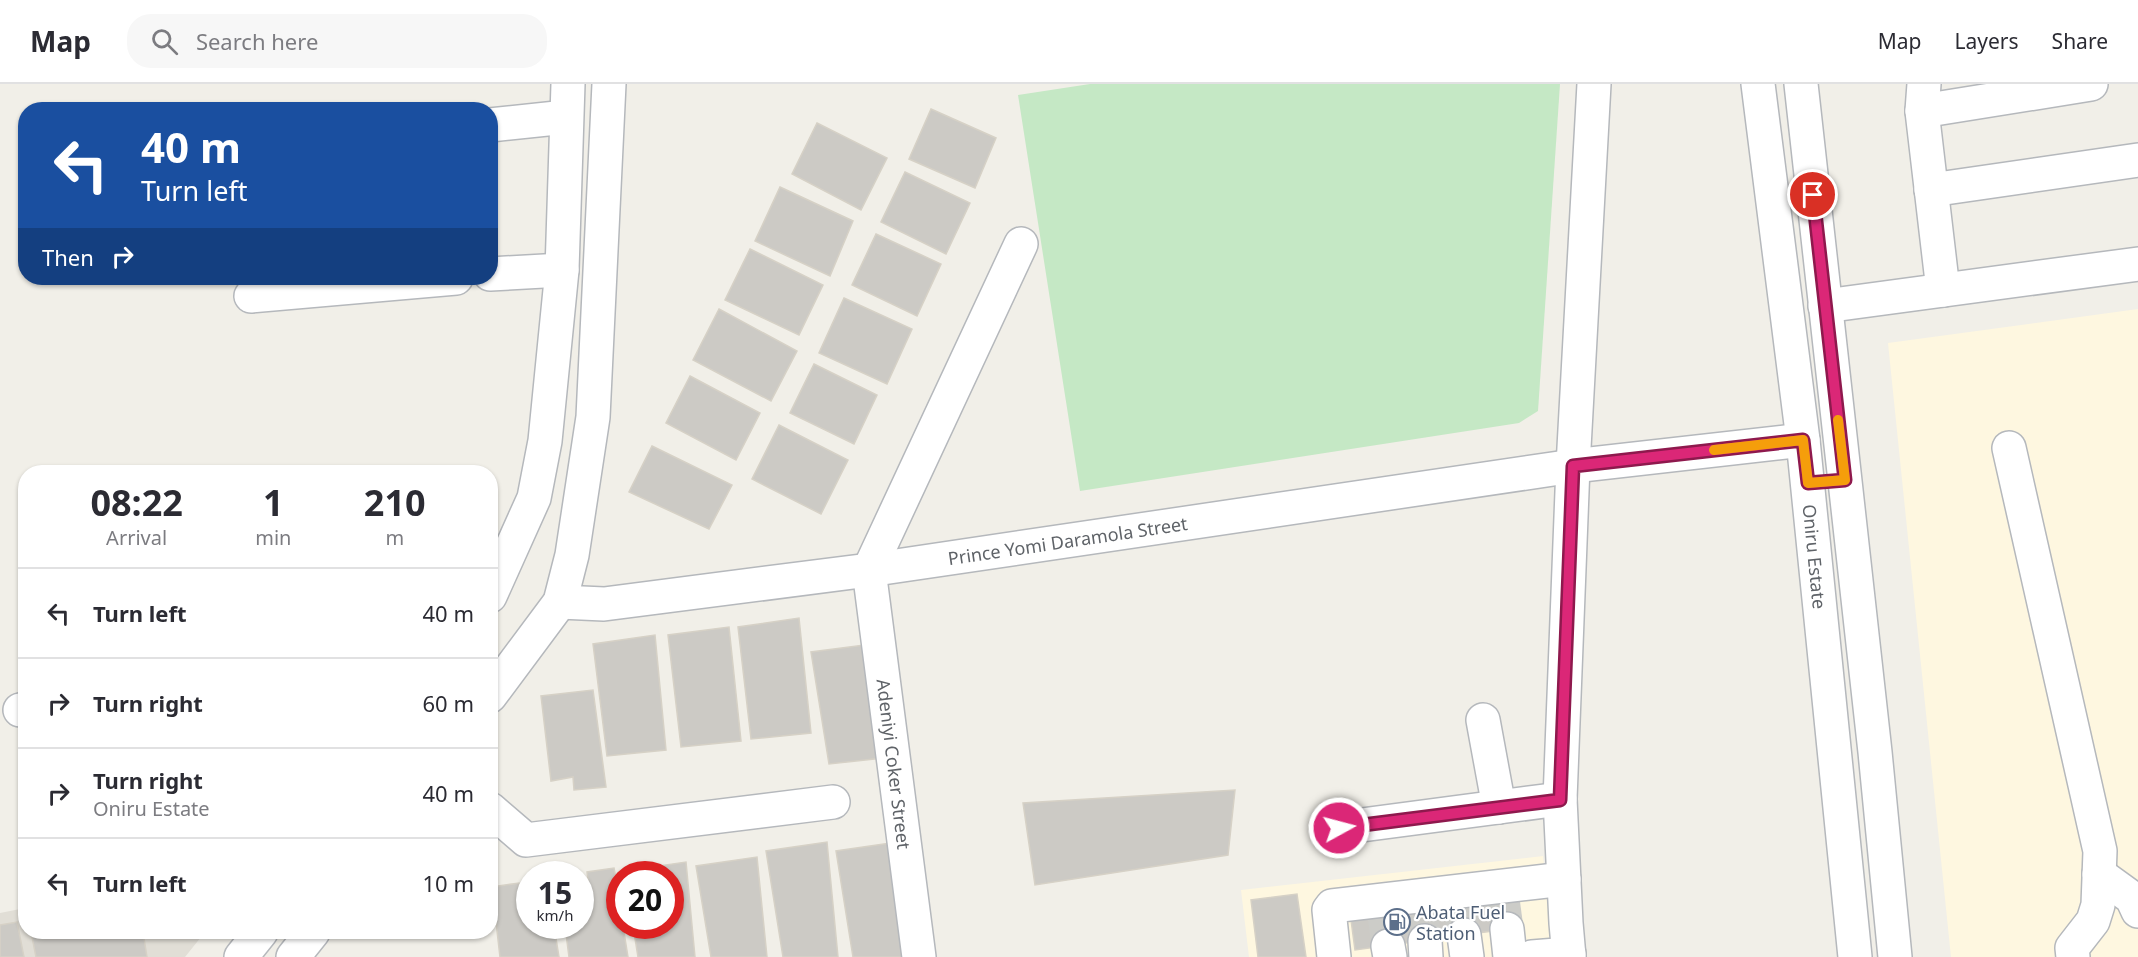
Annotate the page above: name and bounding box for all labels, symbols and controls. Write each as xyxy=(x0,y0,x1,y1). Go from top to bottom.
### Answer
search box xyxy=(127,14,547,68)
text: Map xyxy=(30,22,91,60)
icon: search xyxy=(148,25,181,58)
text: Search here xyxy=(196,26,318,56)
text: Map xyxy=(1878,27,1922,55)
text: Layers xyxy=(1955,27,2019,55)
text: Share xyxy=(2052,27,2108,55)
text: 40 m xyxy=(141,118,241,175)
icon: left xyxy=(42,126,120,204)
pin xyxy=(1787,169,1838,220)
text: Turn left xyxy=(141,172,247,209)
icon: arrive xyxy=(1796,178,1829,211)
icon: right xyxy=(106,240,139,273)
text: Then xyxy=(42,242,94,272)
text: 08:22 xyxy=(90,478,183,527)
text: 1 xyxy=(263,478,284,527)
text: 210 xyxy=(364,478,426,527)
street label: Oniru Estate xyxy=(1798,503,1832,610)
street label: Prince Yomi Daramola Street xyxy=(946,511,1190,570)
text: Arrival xyxy=(106,524,167,551)
text: min xyxy=(255,524,291,551)
text: m xyxy=(385,524,404,551)
icon: left xyxy=(42,597,75,630)
text: Turn left xyxy=(93,598,187,628)
text: 40 m xyxy=(423,598,474,628)
street label: Adeniyi Coker Street xyxy=(872,677,916,851)
icon: right xyxy=(42,687,75,720)
text: Turn right xyxy=(93,688,203,718)
text: 60 m xyxy=(423,688,474,718)
text: Turn right xyxy=(93,765,203,795)
icon: right xyxy=(42,777,75,810)
text: 40 m xyxy=(423,778,474,808)
text: Oniru Estate xyxy=(93,795,210,822)
position arrow xyxy=(1307,796,1371,860)
speed limit sign: 20 xyxy=(606,861,684,939)
icon: left xyxy=(42,867,75,900)
text: Turn left xyxy=(93,868,187,898)
text: 10 m xyxy=(423,868,474,898)
text: 15 xyxy=(538,872,572,913)
place label: Abata Fuel Station xyxy=(1416,900,1505,945)
text: km/h xyxy=(537,905,573,925)
fuel station icon: Abata Fuel Station xyxy=(1382,907,1412,937)

